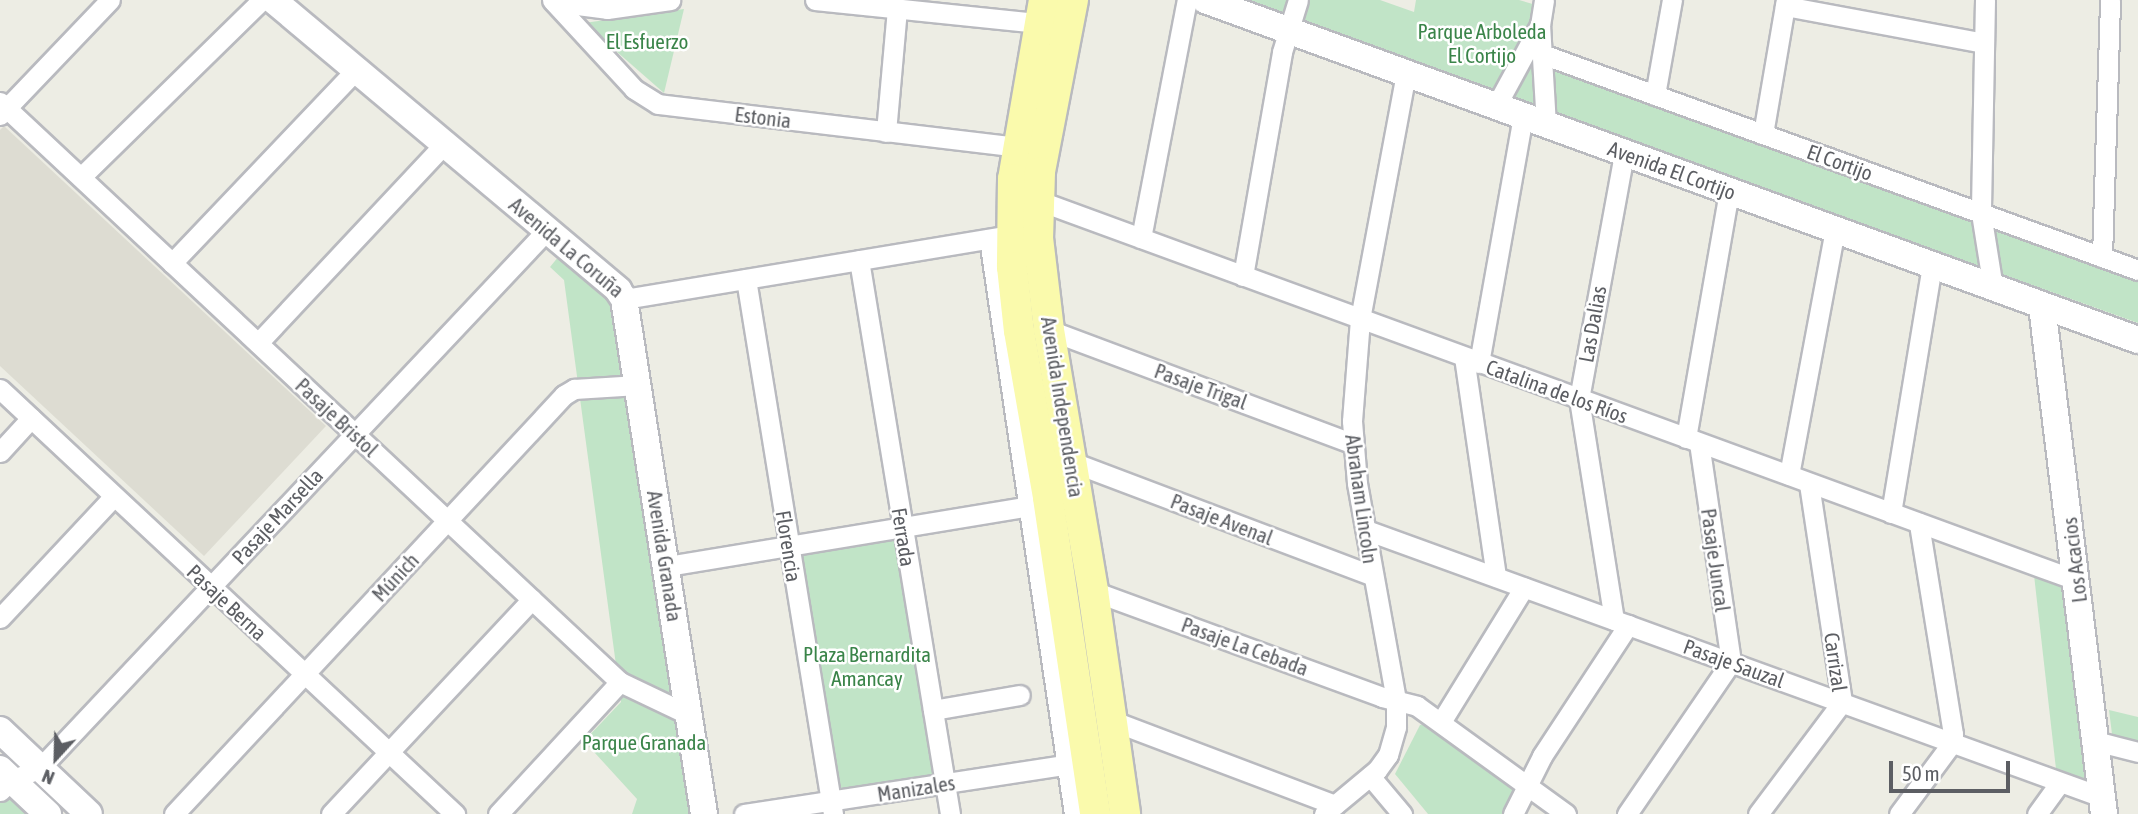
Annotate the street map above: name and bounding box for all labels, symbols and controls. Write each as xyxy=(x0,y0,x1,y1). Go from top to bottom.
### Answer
park label: Parque Arboleda El Cortijo xyxy=(1417,18,1547,68)
park label: El Esfuerzo xyxy=(606,28,688,54)
street label: Estonia xyxy=(733,101,793,133)
street label: Avenida El Cortijo xyxy=(1605,135,1739,205)
street label: El Cortijo xyxy=(1804,138,1876,186)
street label: Avenida La Coruña xyxy=(504,192,630,302)
street label: Las Dalias xyxy=(1573,284,1611,364)
street label: Avenida Independencia xyxy=(1036,315,1090,499)
street label: Catalina de los Ríos xyxy=(1483,354,1631,428)
street label: Pasaje Trigal xyxy=(1151,358,1251,414)
street label: Pasaje Bristol xyxy=(290,372,384,462)
street label: Abraham Lincoln xyxy=(1340,433,1384,565)
street label: Pasaje Marsella xyxy=(226,463,328,569)
street label: Pasaje Avenal xyxy=(1167,488,1277,550)
street label: Avenida Granada xyxy=(642,489,688,623)
street label: Ferrada xyxy=(887,506,921,568)
street label: Pasaje Juncal xyxy=(1696,507,1736,613)
street label: Florencia xyxy=(771,508,807,584)
street label: Los Acacios xyxy=(2056,516,2092,604)
street label: Múnich xyxy=(366,547,424,607)
street label: Pasaje Berna xyxy=(182,559,272,645)
street label: Pasaje La Cebada xyxy=(1178,611,1312,681)
street label: Carrizal xyxy=(1819,631,1853,693)
street label: Pasaje Sauzal xyxy=(1680,633,1788,693)
park label: Plaza Bernardita Amancay xyxy=(803,641,931,691)
north arrow xyxy=(21,723,91,793)
park label: Parque Granada xyxy=(582,729,706,755)
scale bar xyxy=(1893,748,2014,792)
text: 50 m xyxy=(1902,761,1940,785)
text: N xyxy=(39,765,57,790)
street label: Manizales xyxy=(875,769,957,807)

